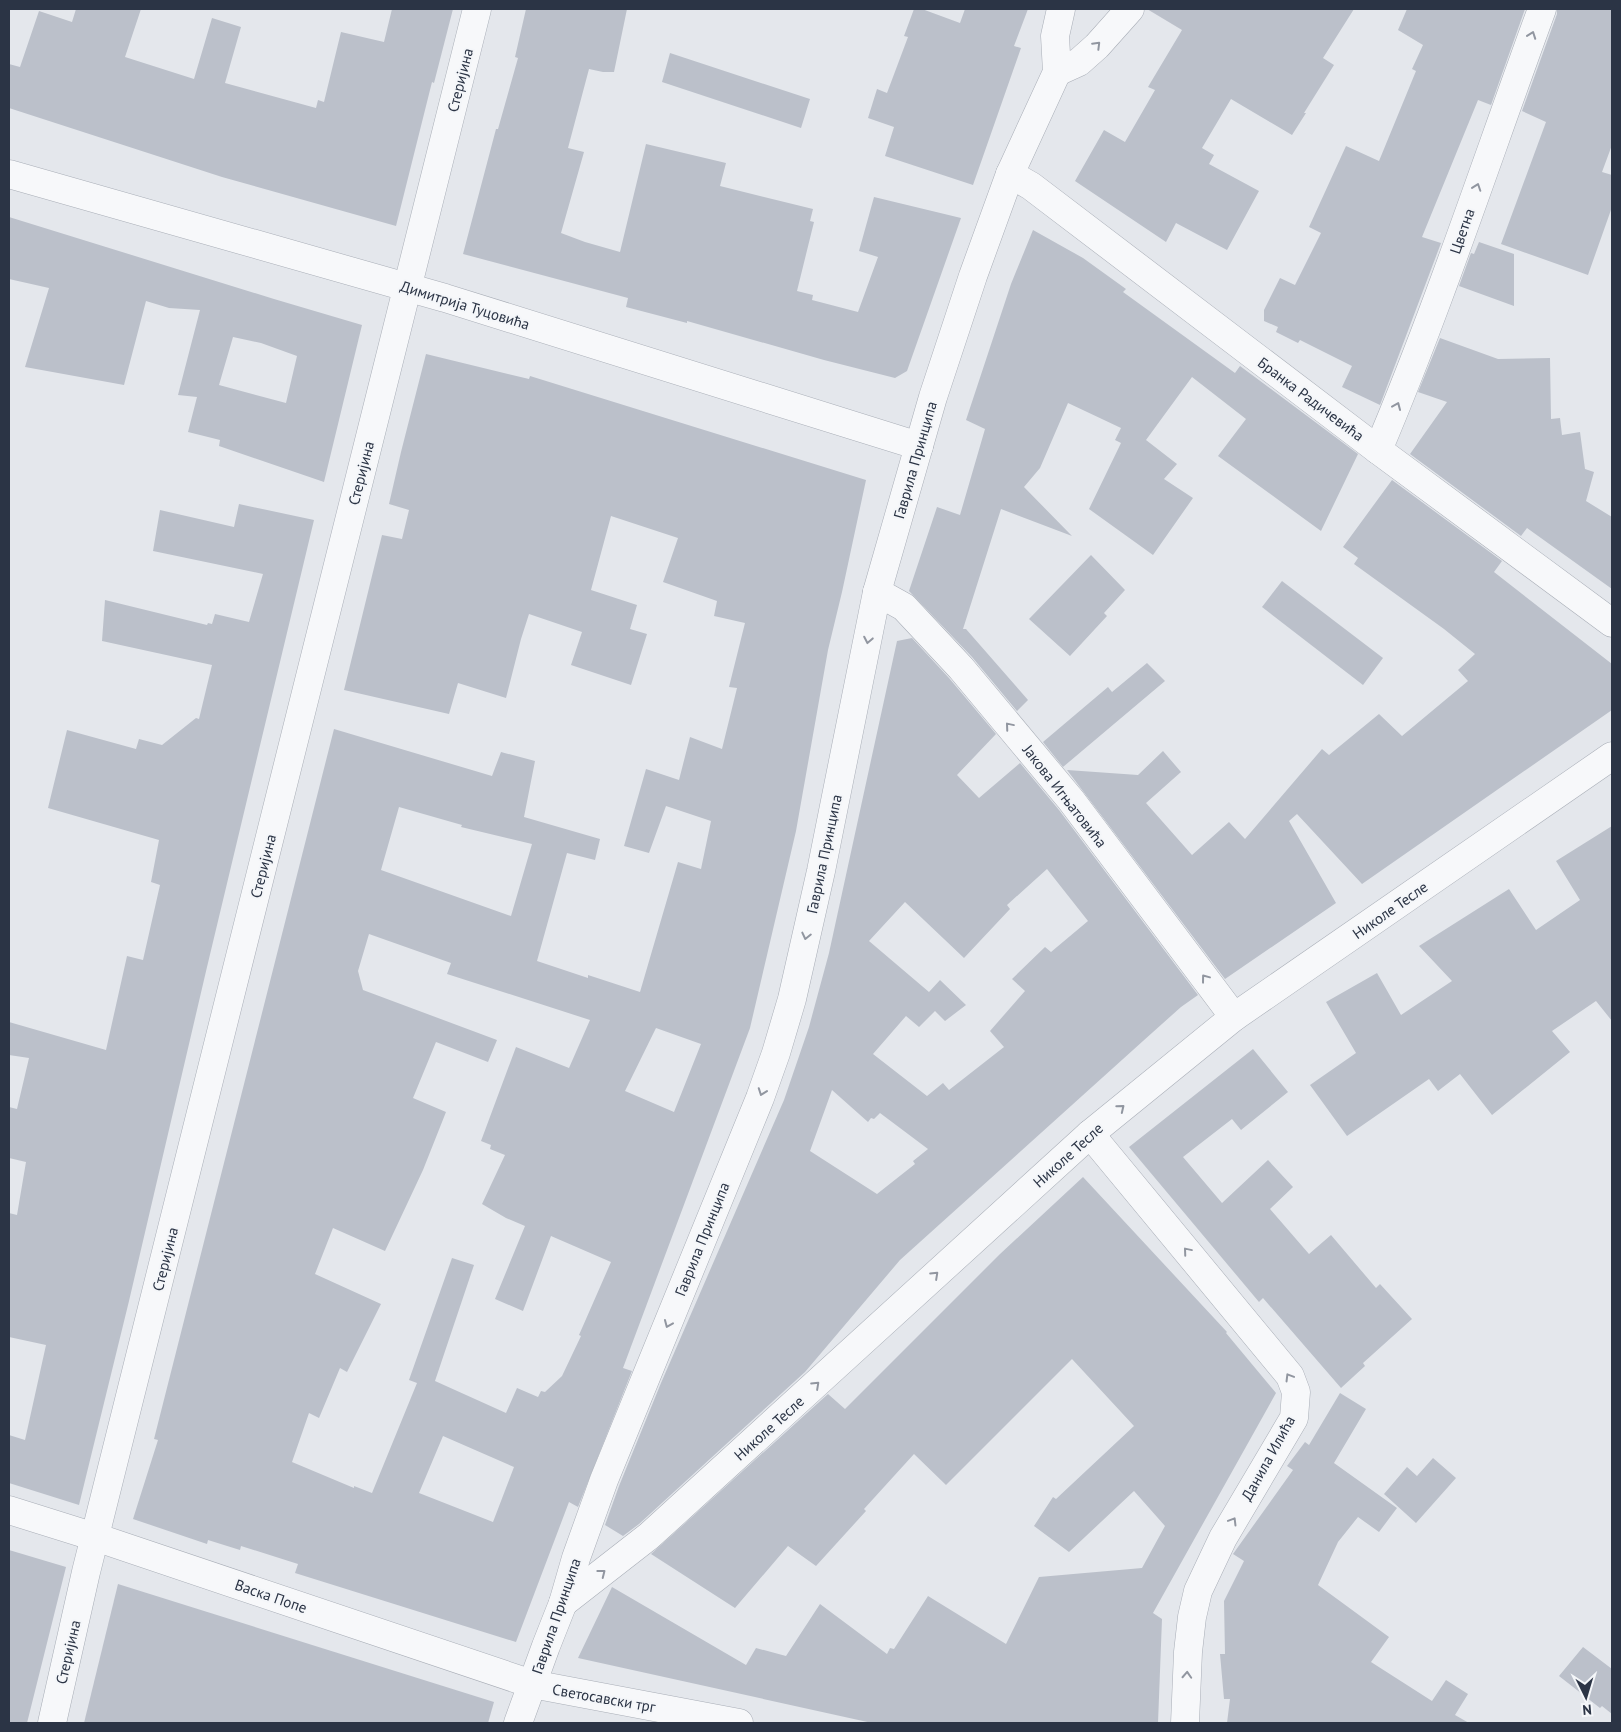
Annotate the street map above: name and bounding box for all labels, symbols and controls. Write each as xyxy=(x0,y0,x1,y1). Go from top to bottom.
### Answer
one-way arrow xyxy=(1526,31,1536,39)
one-way arrow xyxy=(1091,42,1100,51)
street label: Стеријина xyxy=(443,46,477,114)
one-way arrow xyxy=(1471,184,1481,192)
street label: Цветна xyxy=(1445,206,1479,256)
street label: Димитрија Туцовића xyxy=(398,276,532,334)
street label: Бранка Радичевића xyxy=(1254,353,1368,445)
street label: Гаврила Принципа xyxy=(889,399,941,521)
one-way arrow xyxy=(1391,402,1401,410)
street label: Стеријина xyxy=(344,439,378,507)
one-way arrow xyxy=(863,635,873,644)
one-way arrow xyxy=(1005,722,1014,731)
street label: Јакова Игњатовића xyxy=(1018,740,1111,851)
street label: Гаврила Принципа xyxy=(802,793,846,915)
street label: Стеријина xyxy=(246,832,280,900)
street label: Николе Тесле xyxy=(1349,877,1431,943)
one-way arrow xyxy=(801,932,812,940)
one-way arrow xyxy=(1202,974,1211,984)
one-way arrow xyxy=(758,1087,768,1096)
one-way arrow xyxy=(1115,1106,1124,1114)
street label: Николе Тесле xyxy=(1029,1119,1107,1191)
street label: Гаврила Принципа xyxy=(670,1179,734,1299)
street label: Стеријина xyxy=(148,1225,182,1293)
one-way arrow xyxy=(1183,1248,1192,1257)
one-way arrow xyxy=(930,1272,939,1281)
one-way arrow xyxy=(663,1319,674,1328)
one-way arrow xyxy=(1285,1374,1295,1383)
one-way arrow xyxy=(810,1382,819,1391)
street label: Николе Тесле xyxy=(730,1392,808,1464)
street label: Данила Илића xyxy=(1237,1412,1299,1504)
one-way arrow xyxy=(1226,1518,1236,1527)
street label: Гаврила Принципа xyxy=(527,1556,585,1676)
one-way arrow xyxy=(596,1571,605,1579)
street label: Васка Попе xyxy=(232,1575,310,1617)
street label: Стеријина xyxy=(51,1618,85,1686)
one-way arrow xyxy=(1182,1670,1192,1678)
north arrow xyxy=(1561,1672,1611,1722)
street label: Светосавски трг xyxy=(551,1680,658,1717)
text: N xyxy=(1582,1701,1593,1719)

